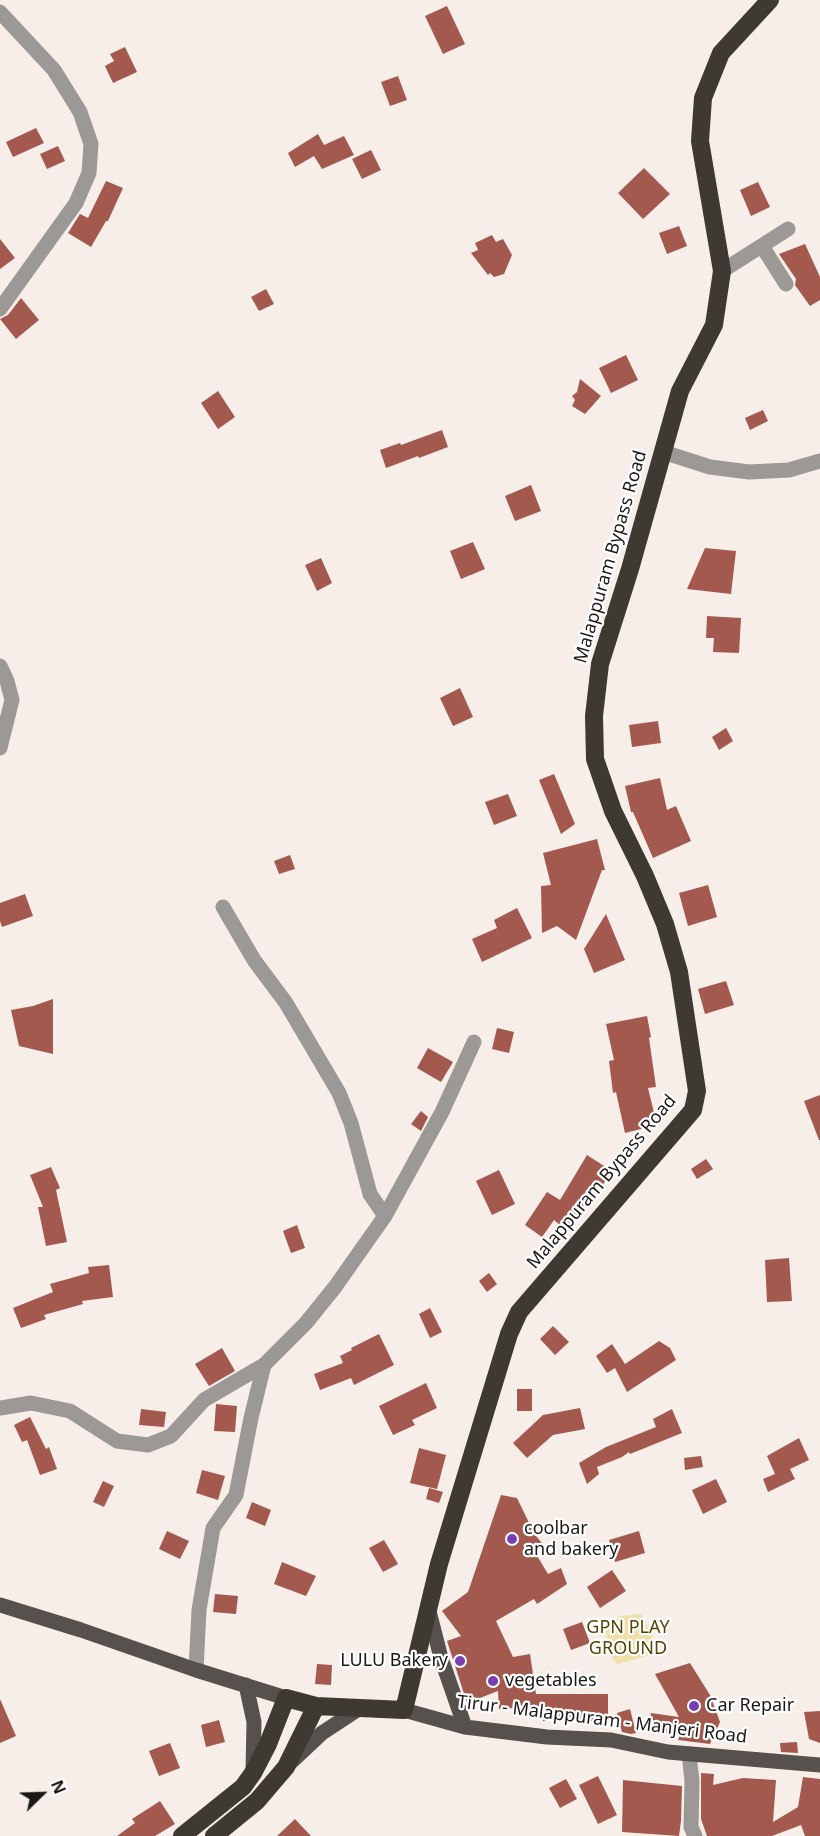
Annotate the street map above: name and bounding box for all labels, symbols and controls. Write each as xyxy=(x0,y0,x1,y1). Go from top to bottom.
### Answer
street label: Malappuram Bypass Road xyxy=(570,448,652,666)
street label: Malappuram Bypass Road xyxy=(523,1091,681,1273)
place label: coolbar and bakery xyxy=(524,1518,619,1561)
marker: coolbar and bakery xyxy=(505,1532,519,1546)
park label: GPN PLAY GROUND xyxy=(586,1617,670,1660)
place label: LULU Bakery xyxy=(340,1650,448,1672)
marker: LULU Bakery xyxy=(453,1654,467,1668)
place label: vegetables xyxy=(505,1670,597,1692)
marker: vegetables xyxy=(486,1674,500,1688)
street label: Tirur - Malappuram - Manjeri Road xyxy=(456,1692,748,1748)
place label: Car Repair xyxy=(706,1695,794,1717)
marker: Car Repair xyxy=(687,1699,701,1713)
north arrow xyxy=(12,1764,72,1824)
text: N xyxy=(46,1777,71,1797)

